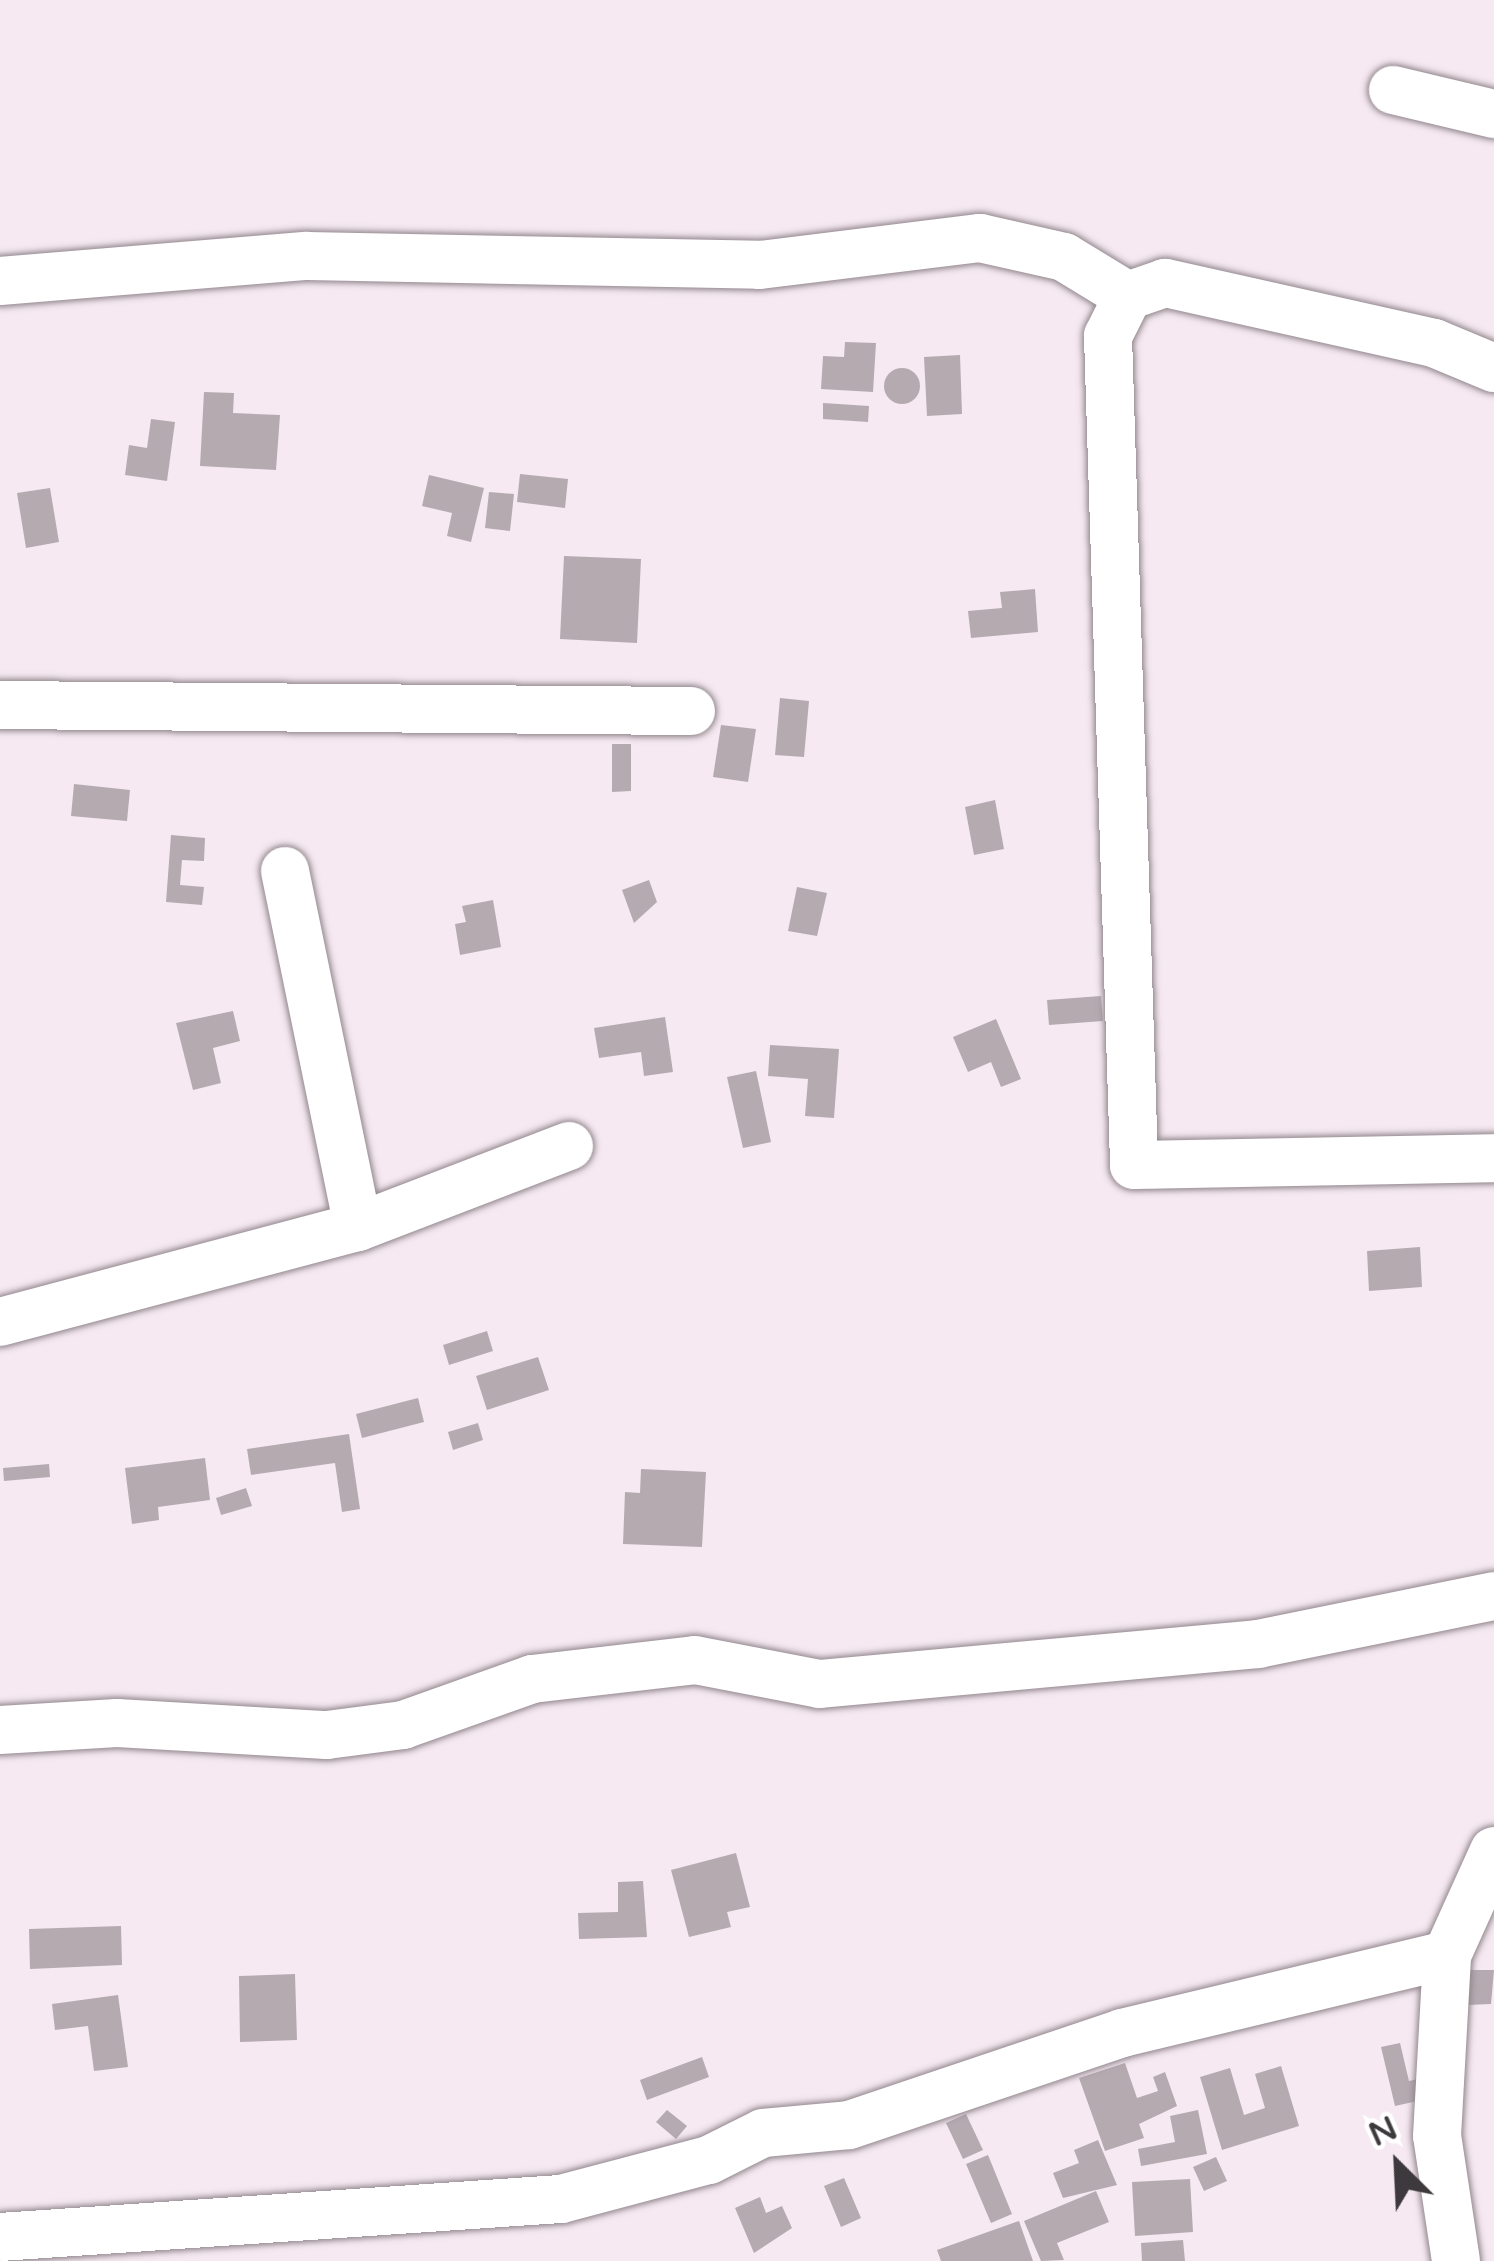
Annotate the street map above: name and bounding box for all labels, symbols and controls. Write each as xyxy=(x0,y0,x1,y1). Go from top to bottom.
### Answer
north arrow xyxy=(1338,2105,1458,2225)
text: N xyxy=(1363,2108,1403,2155)

